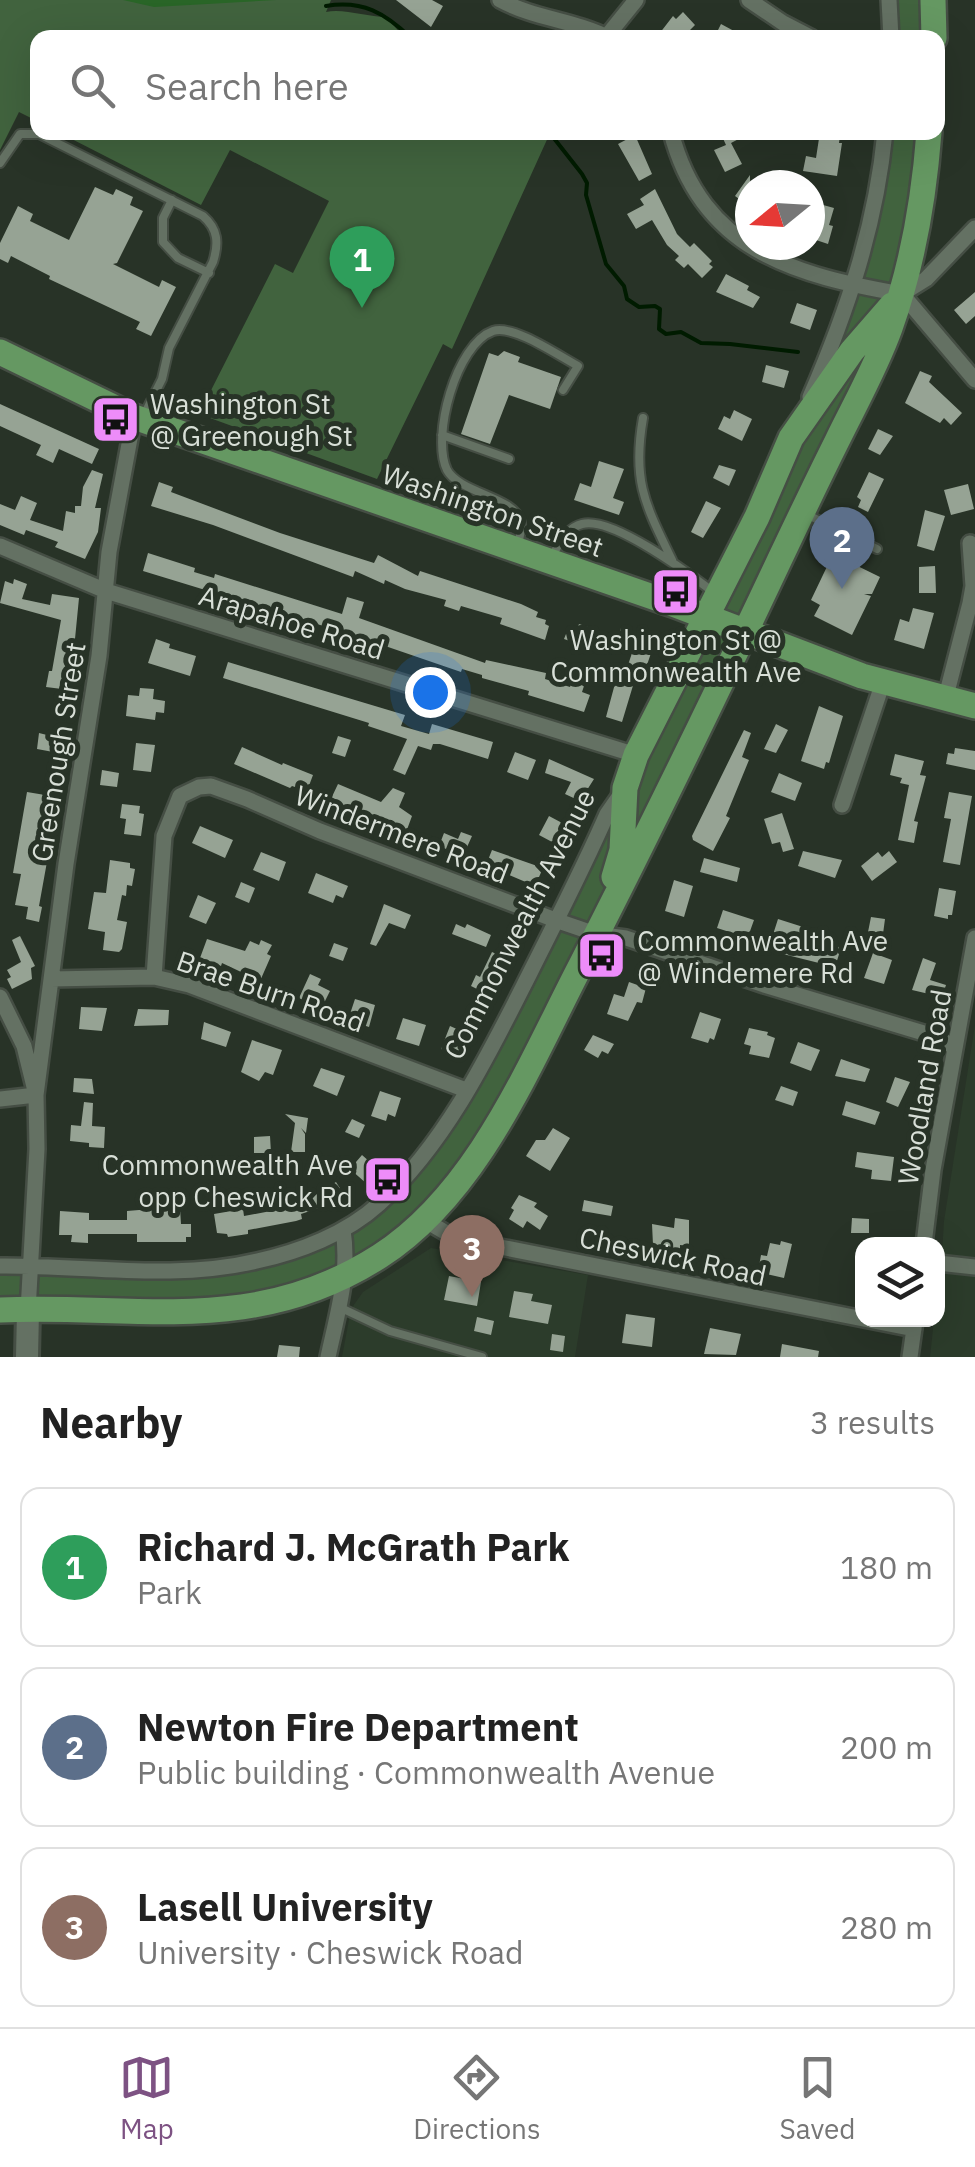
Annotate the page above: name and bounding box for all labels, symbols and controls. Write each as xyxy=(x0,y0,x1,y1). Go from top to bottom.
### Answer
search box xyxy=(30,30,945,140)
icon: search xyxy=(65,58,120,113)
text: Search here xyxy=(145,61,349,110)
north arrow xyxy=(735,170,825,260)
pin: 1 xyxy=(330,226,394,308)
place label: Washington St @ Greenough St xyxy=(150,385,353,454)
bus stop icon: Washington St @ Greenough St xyxy=(89,393,141,445)
street label: Washington Street xyxy=(378,455,608,565)
pin: 2 xyxy=(810,506,874,589)
bus stop icon: Washington St @ Commonwealth Ave xyxy=(650,565,702,617)
street label: Arapahoe Road xyxy=(195,576,389,668)
place label: Washington St @ Commonwealth Ave xyxy=(550,621,802,690)
street label: Greenough Street xyxy=(22,640,94,864)
your location xyxy=(405,667,456,718)
street label: Windermere Road xyxy=(290,776,514,892)
street label: Commonwealth Avenue xyxy=(435,783,603,1065)
place label: Commonwealth Ave @ Windemere Rd xyxy=(637,922,888,991)
bus stop icon: Commonwealth Ave @ Windemere Rd xyxy=(576,930,628,982)
street label: Brae Burn Road xyxy=(172,941,370,1041)
street label: Woodland Road xyxy=(889,986,959,1188)
place label: Commonwealth Ave opp Cheswick Rd xyxy=(102,1146,353,1215)
bus stop icon: Commonwealth Ave opp Cheswick Rd xyxy=(362,1154,414,1206)
pin: 3 xyxy=(440,1214,504,1297)
street label: Cheswick Road xyxy=(576,1218,770,1294)
map controls xyxy=(855,1237,945,1327)
button: layers xyxy=(855,1237,945,1327)
text: Nearby xyxy=(40,1395,182,1450)
text: 3 results xyxy=(810,1401,935,1443)
text: Richard J. McGrath Park xyxy=(137,1522,569,1571)
text: 1 xyxy=(65,1546,84,1588)
text: 180 m xyxy=(840,1546,933,1588)
text: Park xyxy=(137,1571,202,1613)
text: Newton Fire Department xyxy=(137,1702,579,1751)
text: 2 xyxy=(65,1726,84,1768)
text: 200 m xyxy=(840,1726,933,1768)
text: Public building · Commonwealth Avenue xyxy=(137,1751,715,1793)
text: Lasell University xyxy=(137,1882,433,1931)
text: 3 xyxy=(65,1906,84,1948)
text: 280 m xyxy=(840,1906,933,1948)
text: University · Cheswick Road xyxy=(137,1931,524,1973)
tab: Map xyxy=(119,2050,174,2147)
tab: Directions xyxy=(413,2050,541,2147)
tab: Saved xyxy=(779,2050,856,2147)

